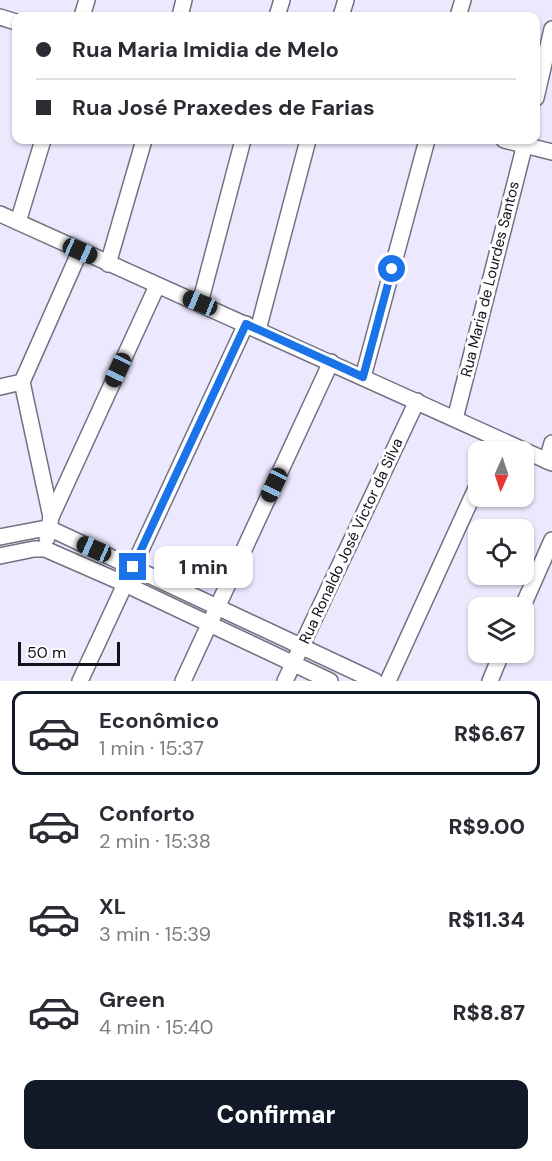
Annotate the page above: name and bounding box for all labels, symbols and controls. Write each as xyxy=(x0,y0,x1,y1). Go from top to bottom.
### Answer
text: Rua Maria Imidia de Melo xyxy=(72,35,339,64)
text: Rua José Praxedes de Farias xyxy=(72,93,375,122)
street label: Rua Maria de Lourdes Santos xyxy=(456,179,524,379)
car xyxy=(60,235,100,267)
route start xyxy=(378,255,405,282)
car xyxy=(180,288,220,318)
car xyxy=(102,350,134,390)
street label: Rua Ronaldo José Victor da Silva xyxy=(294,435,408,647)
north arrow xyxy=(468,441,534,507)
map controls xyxy=(468,441,534,663)
car xyxy=(258,465,290,505)
button: locate xyxy=(468,519,534,585)
car xyxy=(74,533,114,565)
callout: 1 min xyxy=(154,546,253,588)
route end xyxy=(119,553,146,580)
text: 1 min xyxy=(179,554,228,580)
button: layers xyxy=(468,597,534,663)
scale bar xyxy=(18,639,120,666)
text: 50 m xyxy=(27,642,66,663)
icon: car xyxy=(27,706,81,760)
text: Econômico xyxy=(99,706,219,735)
text: R$6.67 xyxy=(454,719,525,748)
text: 1 min · 15:37 xyxy=(99,735,204,761)
icon: car xyxy=(27,799,81,853)
text: Conforto xyxy=(99,799,195,828)
text: R$9.00 xyxy=(449,812,525,841)
text: 2 min · 15:38 xyxy=(99,828,211,854)
icon: car xyxy=(27,892,81,946)
text: XL xyxy=(99,892,126,921)
text: R$11.34 xyxy=(448,905,525,934)
text: 3 min · 15:39 xyxy=(99,921,211,947)
icon: car xyxy=(27,985,81,1039)
text: Green xyxy=(99,985,165,1014)
text: R$8.87 xyxy=(452,998,525,1027)
text: 4 min · 15:40 xyxy=(99,1014,213,1040)
button: Confirmar xyxy=(24,1080,528,1149)

